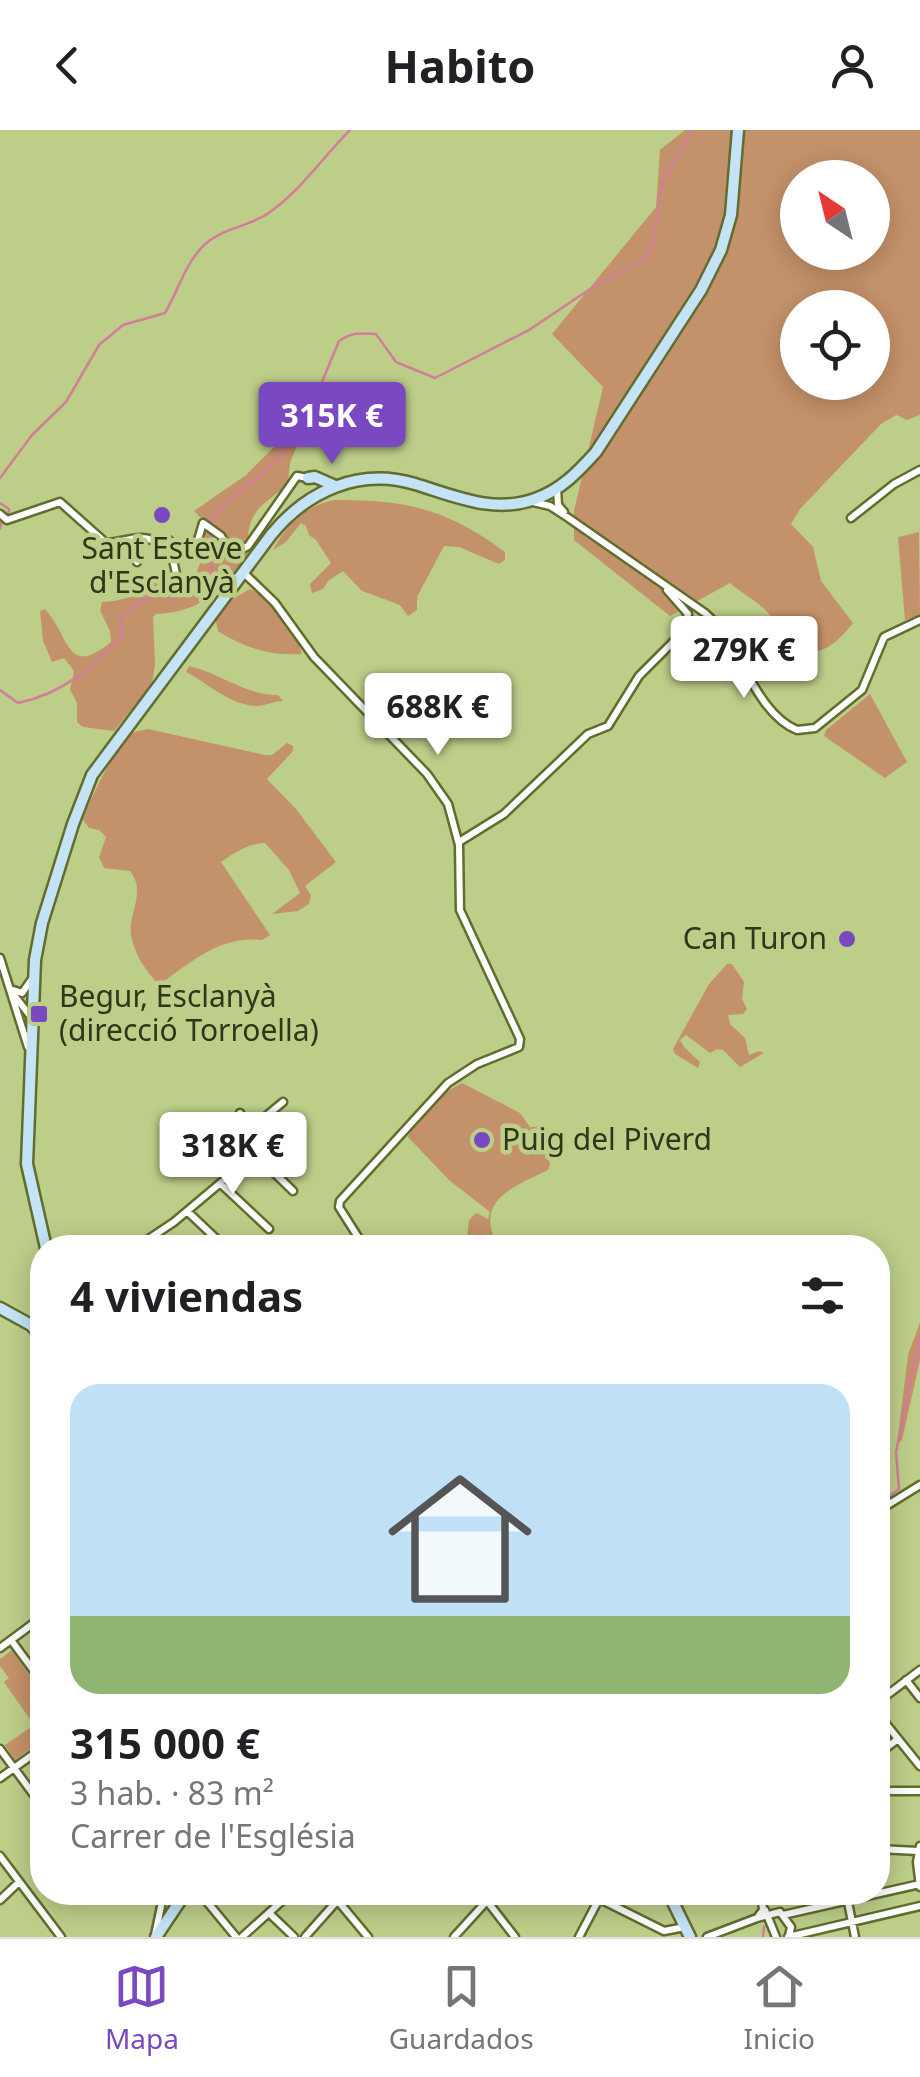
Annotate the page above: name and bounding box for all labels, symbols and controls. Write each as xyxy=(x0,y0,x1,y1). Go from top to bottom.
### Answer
text: Habito xyxy=(385,35,535,96)
icon: back xyxy=(40,38,95,93)
icon: person xyxy=(825,38,880,93)
north arrow xyxy=(780,160,890,270)
map controls xyxy=(780,160,890,400)
button: locate xyxy=(780,290,890,400)
pin: 315K € xyxy=(251,382,413,467)
text: 315K € xyxy=(281,393,383,436)
marker: Sant Esteve d'Esclanyà xyxy=(151,504,173,526)
place label: Sant Esteve d'Esclanyà xyxy=(82,527,242,602)
pin: 279K € xyxy=(663,616,825,701)
text: 279K € xyxy=(693,627,795,670)
pin: 688K € xyxy=(357,673,519,758)
text: 688K € xyxy=(387,684,489,727)
place label: Can Turon xyxy=(683,917,827,958)
marker: Can Turon xyxy=(836,928,858,950)
place label: Begur, Esclanyà (direcció Torroella) xyxy=(59,975,319,1050)
marker: Begur, Esclanyà (direcció Torroella) xyxy=(28,1003,50,1025)
pin: 318K € xyxy=(152,1112,314,1197)
place label: Puig del Piverd xyxy=(502,1118,712,1159)
text: 318K € xyxy=(182,1123,284,1166)
marker: Puig del Piverd xyxy=(471,1129,493,1151)
text: 4 viviendas xyxy=(70,1267,303,1324)
icon: filters xyxy=(795,1268,850,1323)
icon: home xyxy=(370,1449,550,1629)
text: 315 000 € xyxy=(70,1714,260,1771)
text: 3 hab. · 83 m² xyxy=(70,1771,274,1814)
text: Carrer de l'Església xyxy=(70,1814,356,1857)
tab: Mapa xyxy=(105,1959,179,2057)
tab: Guardados xyxy=(389,1959,534,2057)
tab: Inicio xyxy=(743,1959,815,2057)

